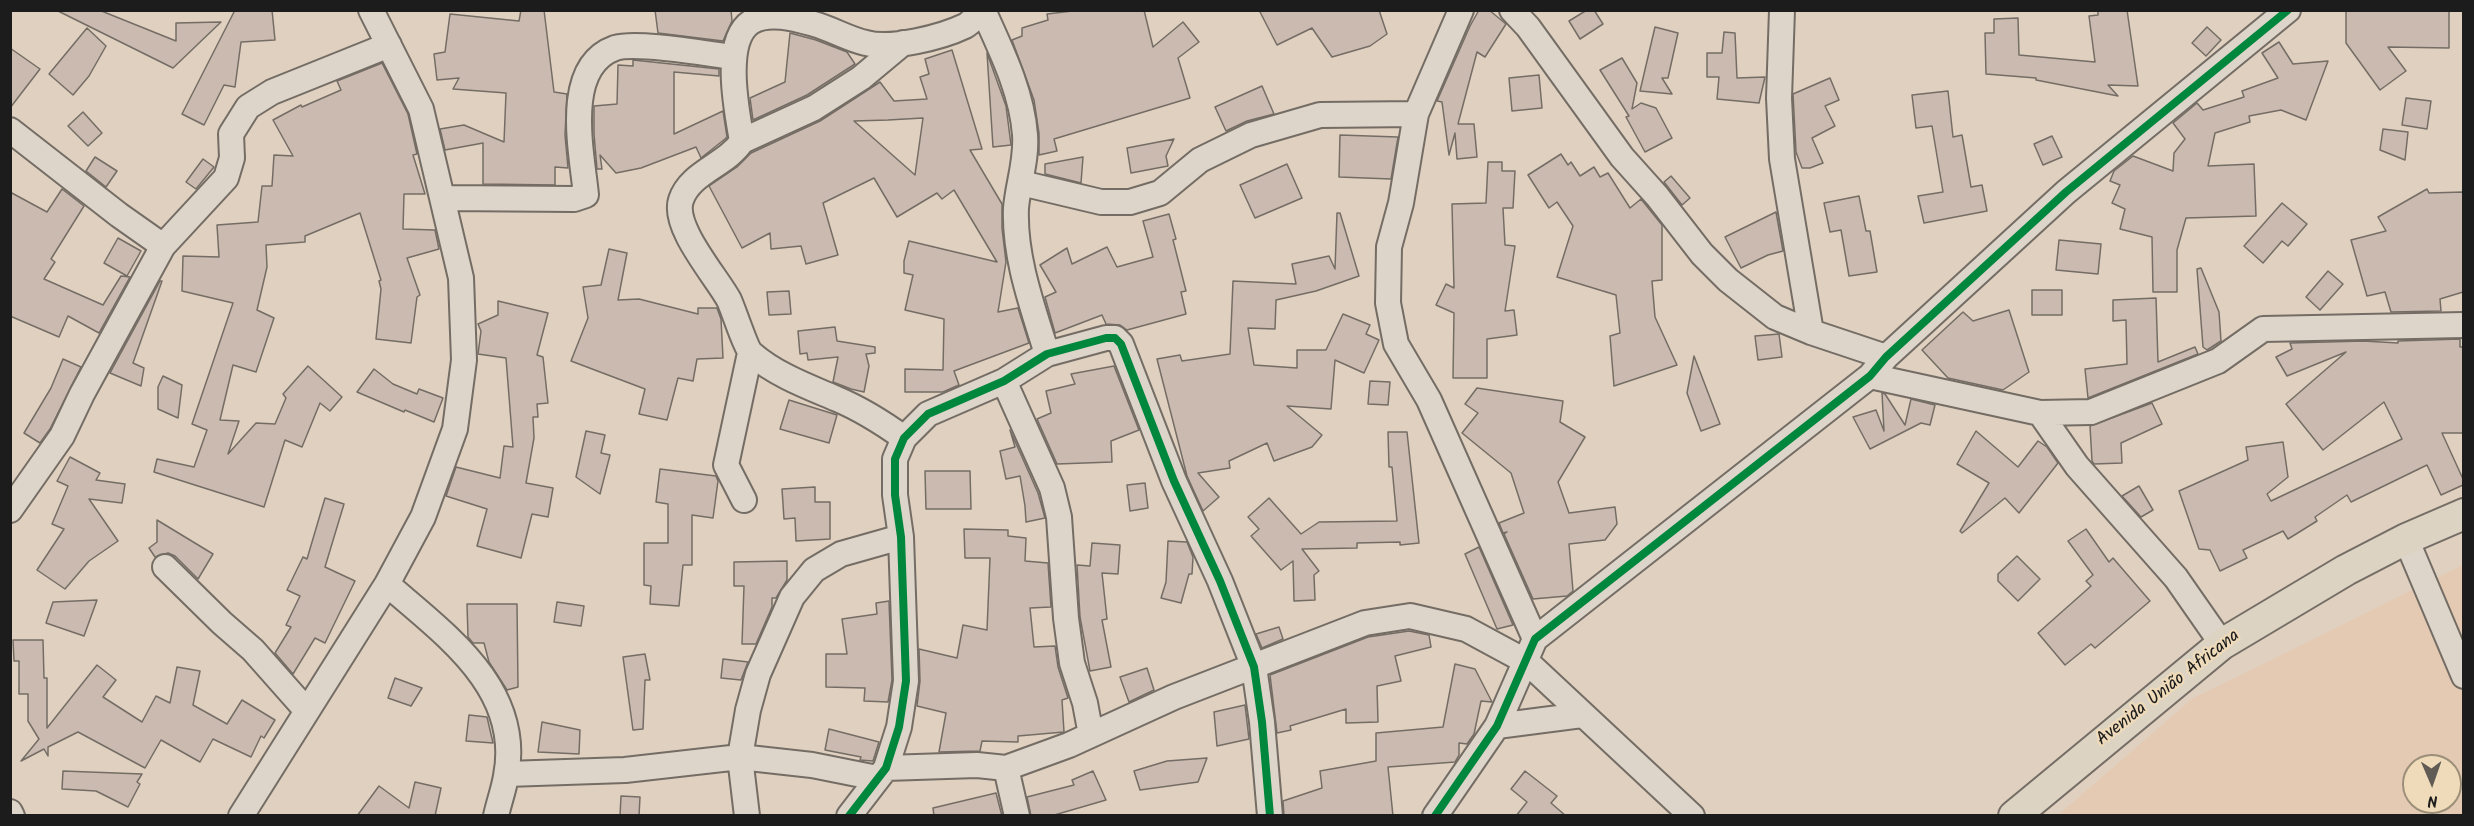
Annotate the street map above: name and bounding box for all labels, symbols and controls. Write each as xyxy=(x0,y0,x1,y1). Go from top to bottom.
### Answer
street label: Avenida União Africana xyxy=(2093,626,2245,752)
north arrow xyxy=(2402,754,2462,814)
text: N xyxy=(2427,788,2438,813)

